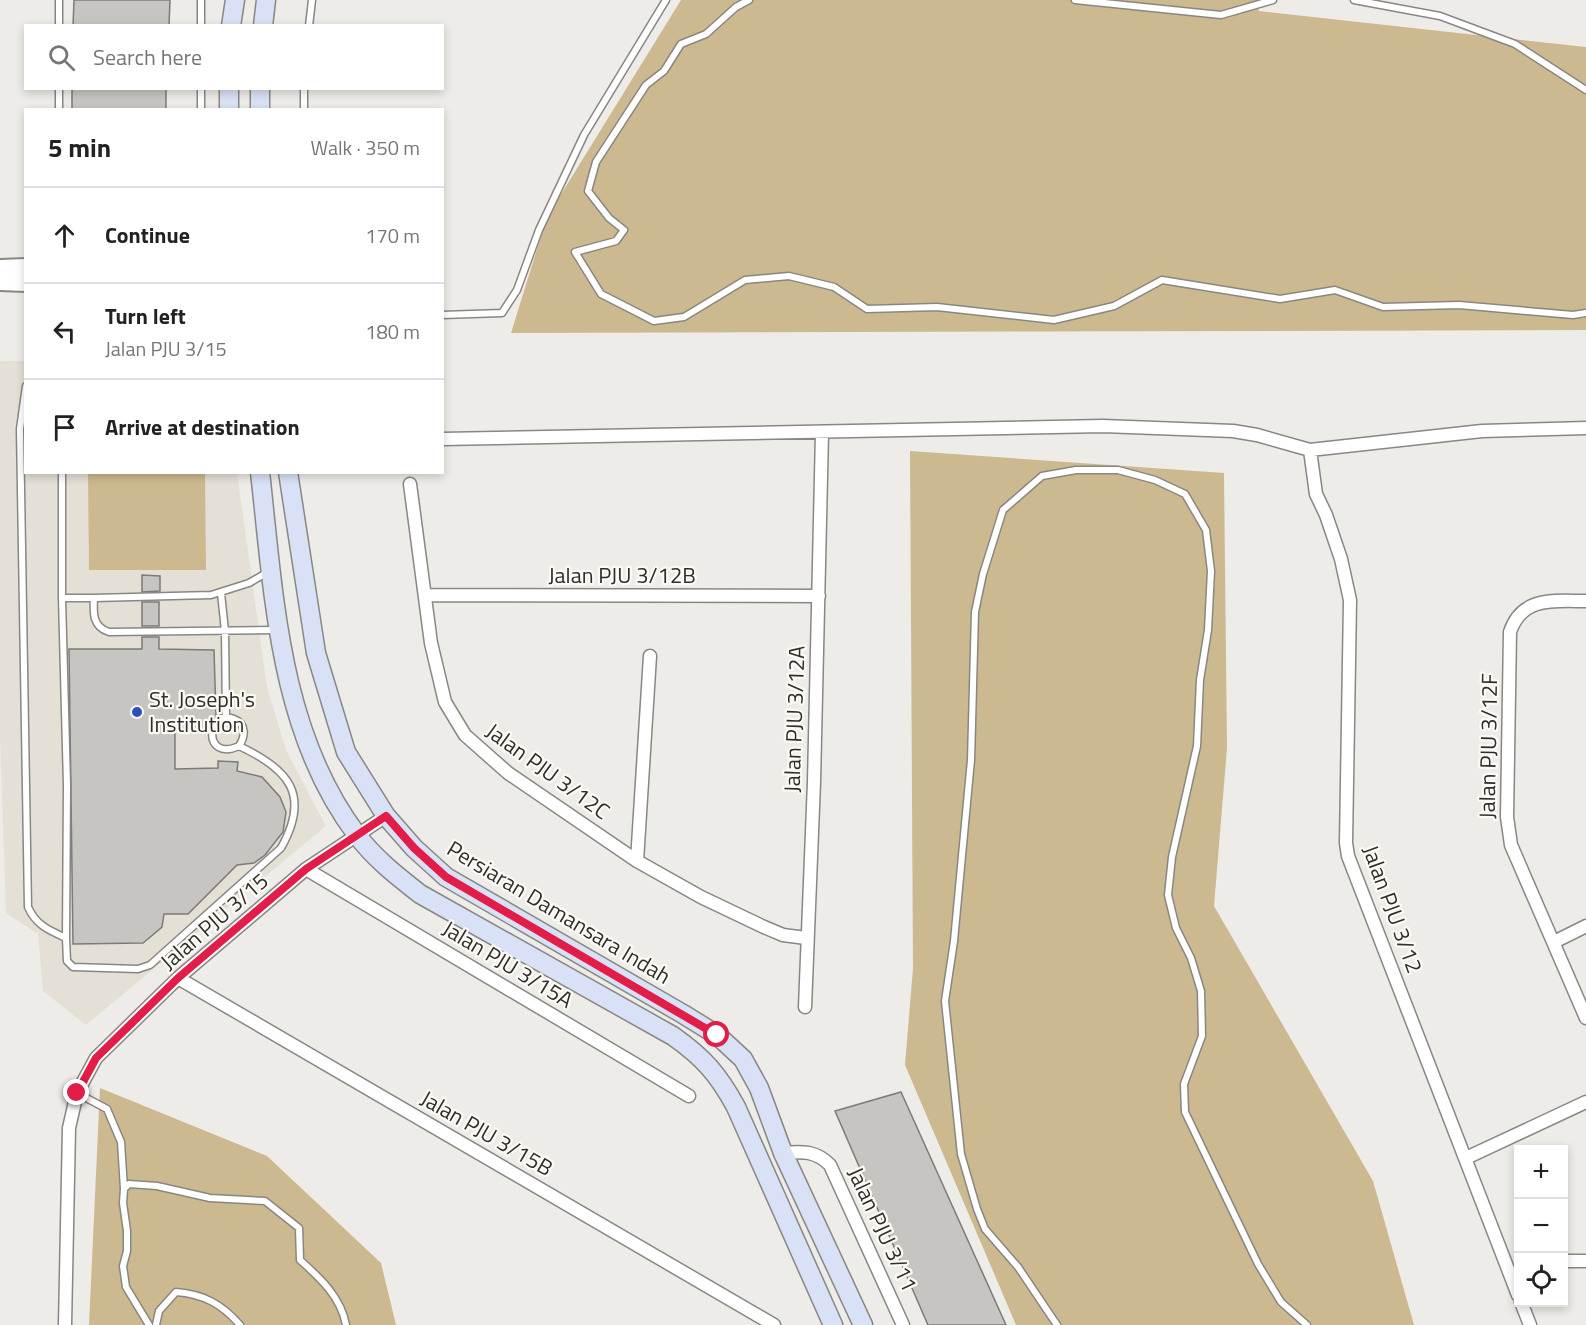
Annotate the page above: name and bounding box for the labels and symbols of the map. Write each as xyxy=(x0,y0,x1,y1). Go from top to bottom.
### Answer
street label: Jalan PJU 3/12B xyxy=(548,558,696,592)
street label: Jalan PJU 3/12A xyxy=(774,645,814,793)
street label: Jalan PJU 3/12F xyxy=(1470,673,1506,819)
place label: St. Joseph's Institution xyxy=(149,682,255,741)
marker: St. Joseph's Institution xyxy=(130,705,144,719)
street label: Jalan PJU 3/12C xyxy=(479,714,617,828)
street label: Persiaran Damansara Indah xyxy=(441,832,677,992)
street label: Jalan PJU 3/12 xyxy=(1354,840,1432,978)
street label: Jalan PJU 3/15 xyxy=(152,864,276,978)
street label: Jalan PJU 3/15A xyxy=(436,912,580,1016)
route start xyxy=(703,1021,729,1047)
route end xyxy=(63,1079,89,1105)
street label: Jalan PJU 3/15B xyxy=(415,1081,559,1185)
street label: Jalan PJU 3/11 xyxy=(839,1161,927,1297)

